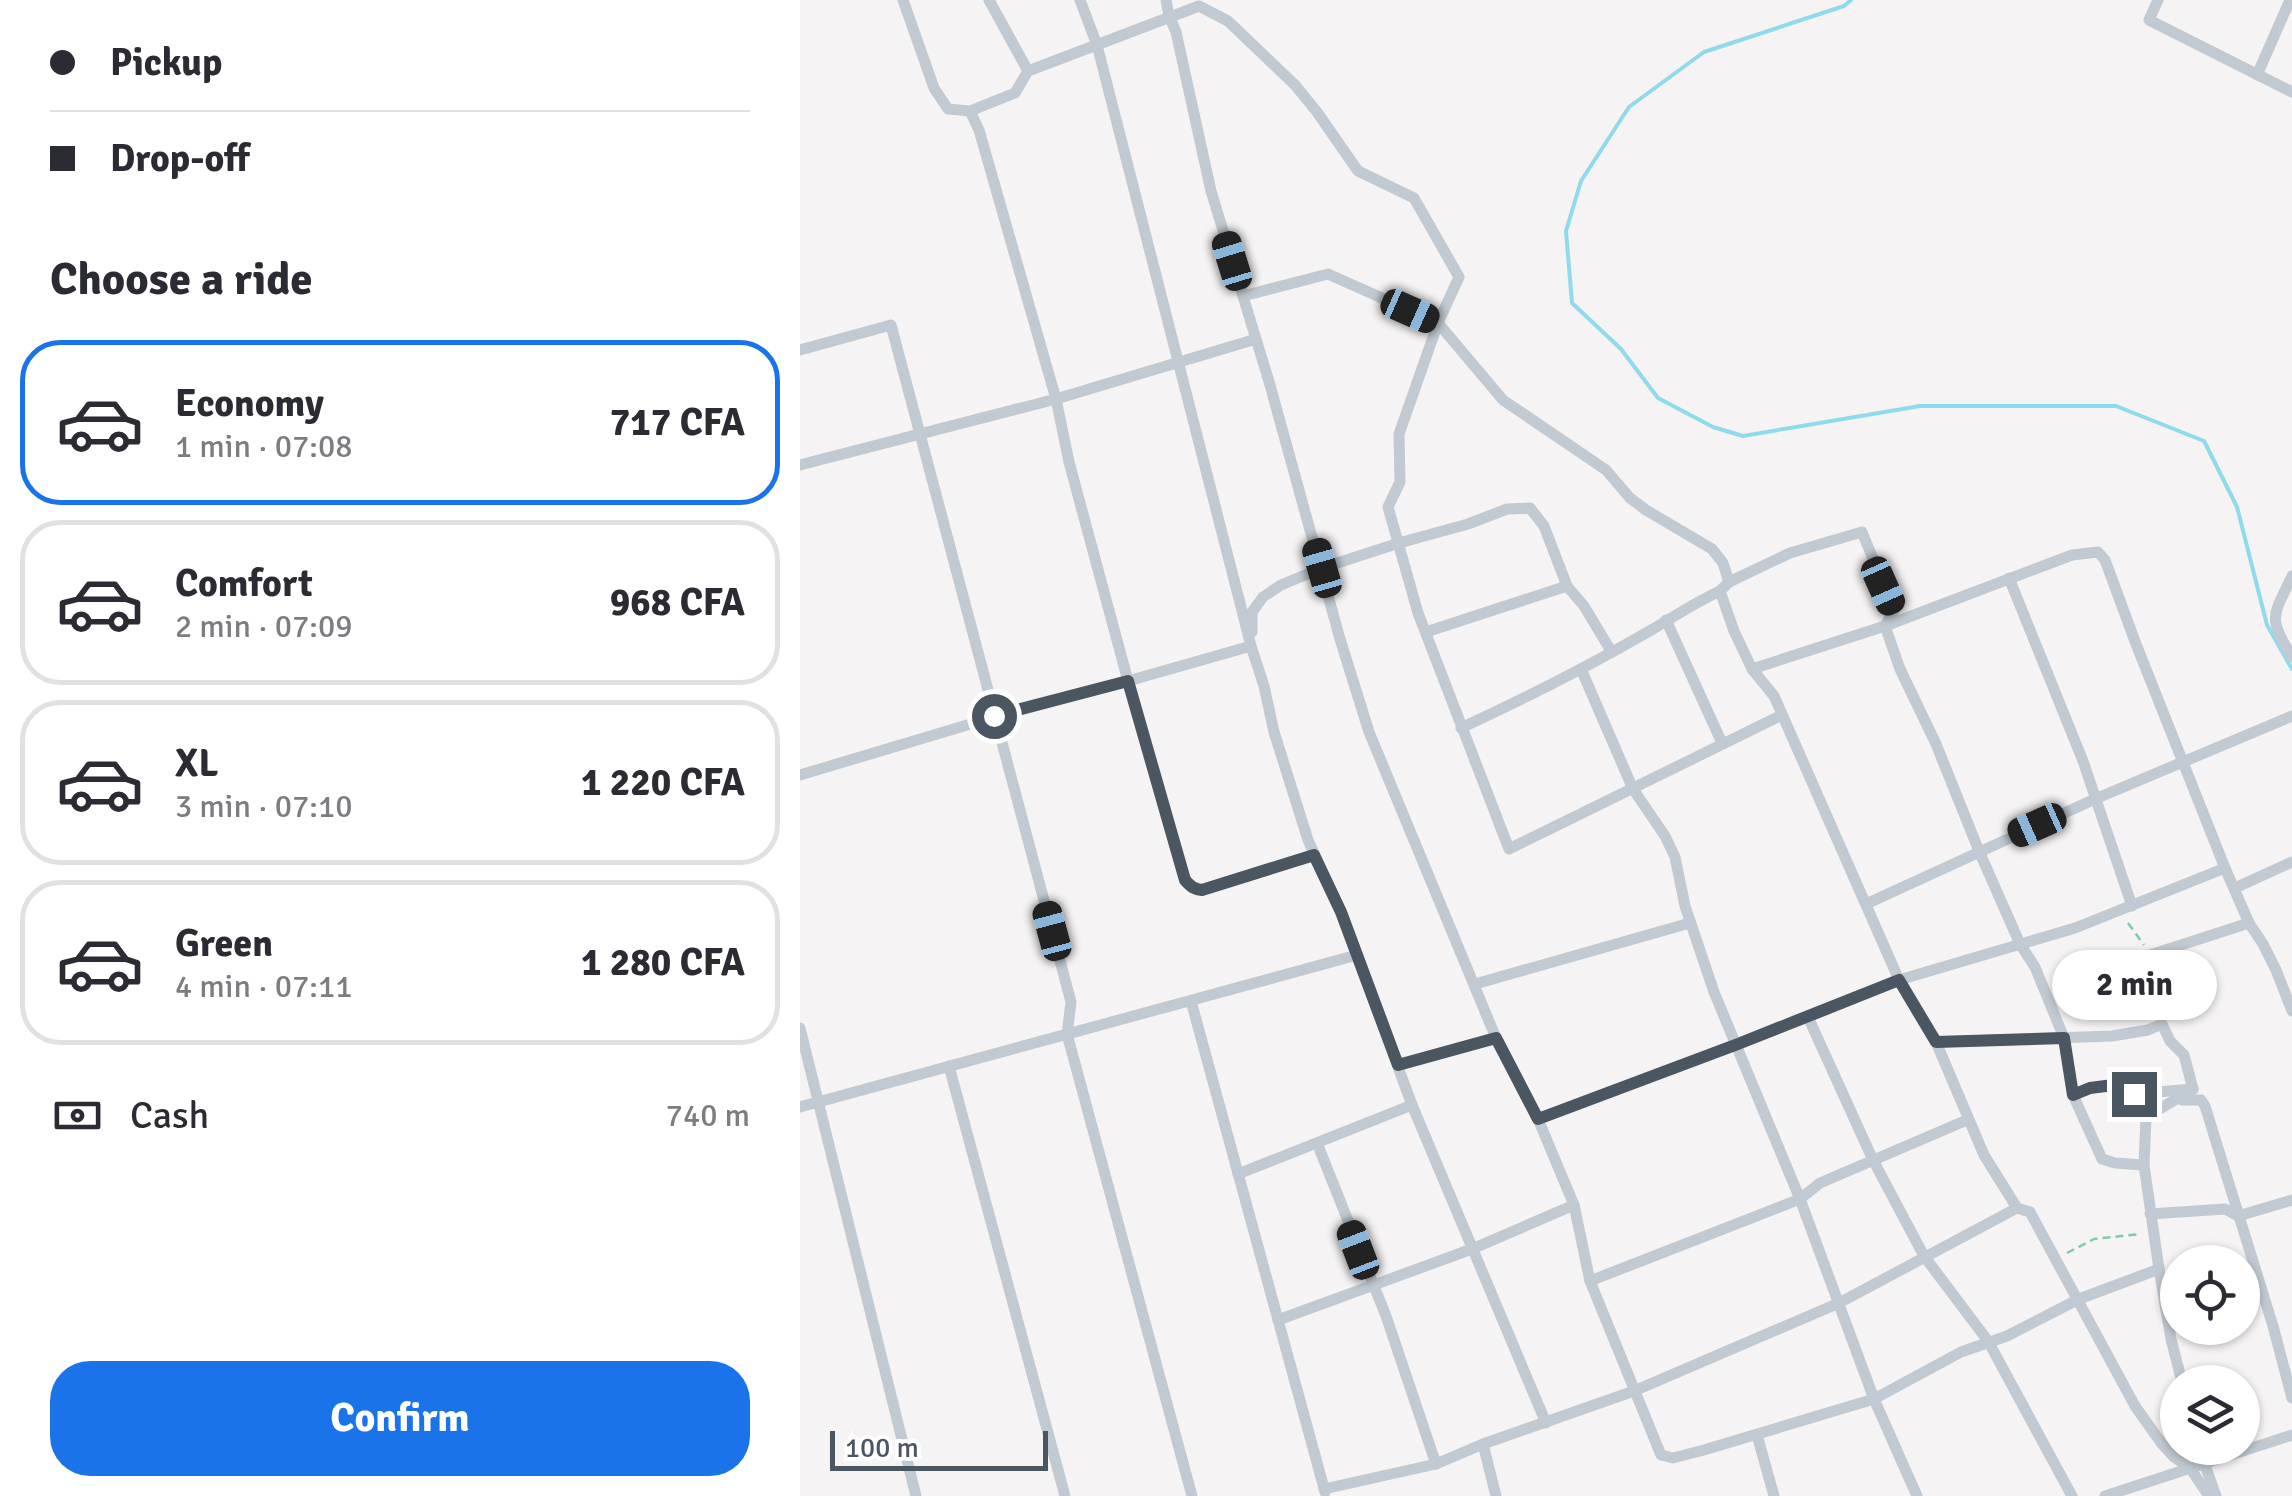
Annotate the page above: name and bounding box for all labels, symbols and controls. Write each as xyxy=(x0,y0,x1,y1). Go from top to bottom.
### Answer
text: Pickup xyxy=(110,39,222,86)
text: Drop-off xyxy=(110,135,250,182)
car xyxy=(1209,228,1255,294)
text: Choose a ride xyxy=(50,252,313,307)
car xyxy=(1376,285,1444,337)
icon: car xyxy=(55,378,145,468)
text: Economy xyxy=(175,380,324,427)
text: 717 CFA xyxy=(610,399,745,446)
text: 1 min · 07:08 xyxy=(175,427,353,466)
car xyxy=(1299,535,1345,601)
car xyxy=(1857,552,1909,620)
icon: car xyxy=(55,558,145,648)
text: Comfort xyxy=(175,560,313,607)
text: 968 CFA xyxy=(610,579,745,626)
text: 2 min · 07:09 xyxy=(175,607,353,646)
route start xyxy=(972,694,1017,739)
icon: car xyxy=(55,738,145,828)
text: XL xyxy=(175,740,218,787)
text: 1 220 CFA xyxy=(581,759,745,806)
text: 3 min · 07:10 xyxy=(175,787,353,826)
car xyxy=(2003,799,2071,851)
car xyxy=(1030,898,1074,964)
icon: car xyxy=(55,918,145,1008)
text: Green xyxy=(175,920,273,967)
text: 1 280 CFA xyxy=(581,939,745,986)
callout: 2 min xyxy=(2052,949,2216,1019)
text: 2 min xyxy=(2096,965,2173,1004)
text: 4 min · 07:11 xyxy=(175,967,353,1006)
route end xyxy=(2112,1072,2157,1117)
icon: cash xyxy=(50,1088,105,1143)
text: Cash xyxy=(130,1092,209,1139)
text: 740 m xyxy=(666,1096,750,1135)
car xyxy=(1333,1217,1383,1283)
map controls xyxy=(2160,1245,2260,1465)
button: locate xyxy=(2160,1245,2260,1345)
button: Confirm xyxy=(50,1361,750,1476)
button: layers xyxy=(2160,1365,2260,1465)
scale bar xyxy=(830,1426,1048,1470)
text: 100 m xyxy=(845,1431,919,1465)

